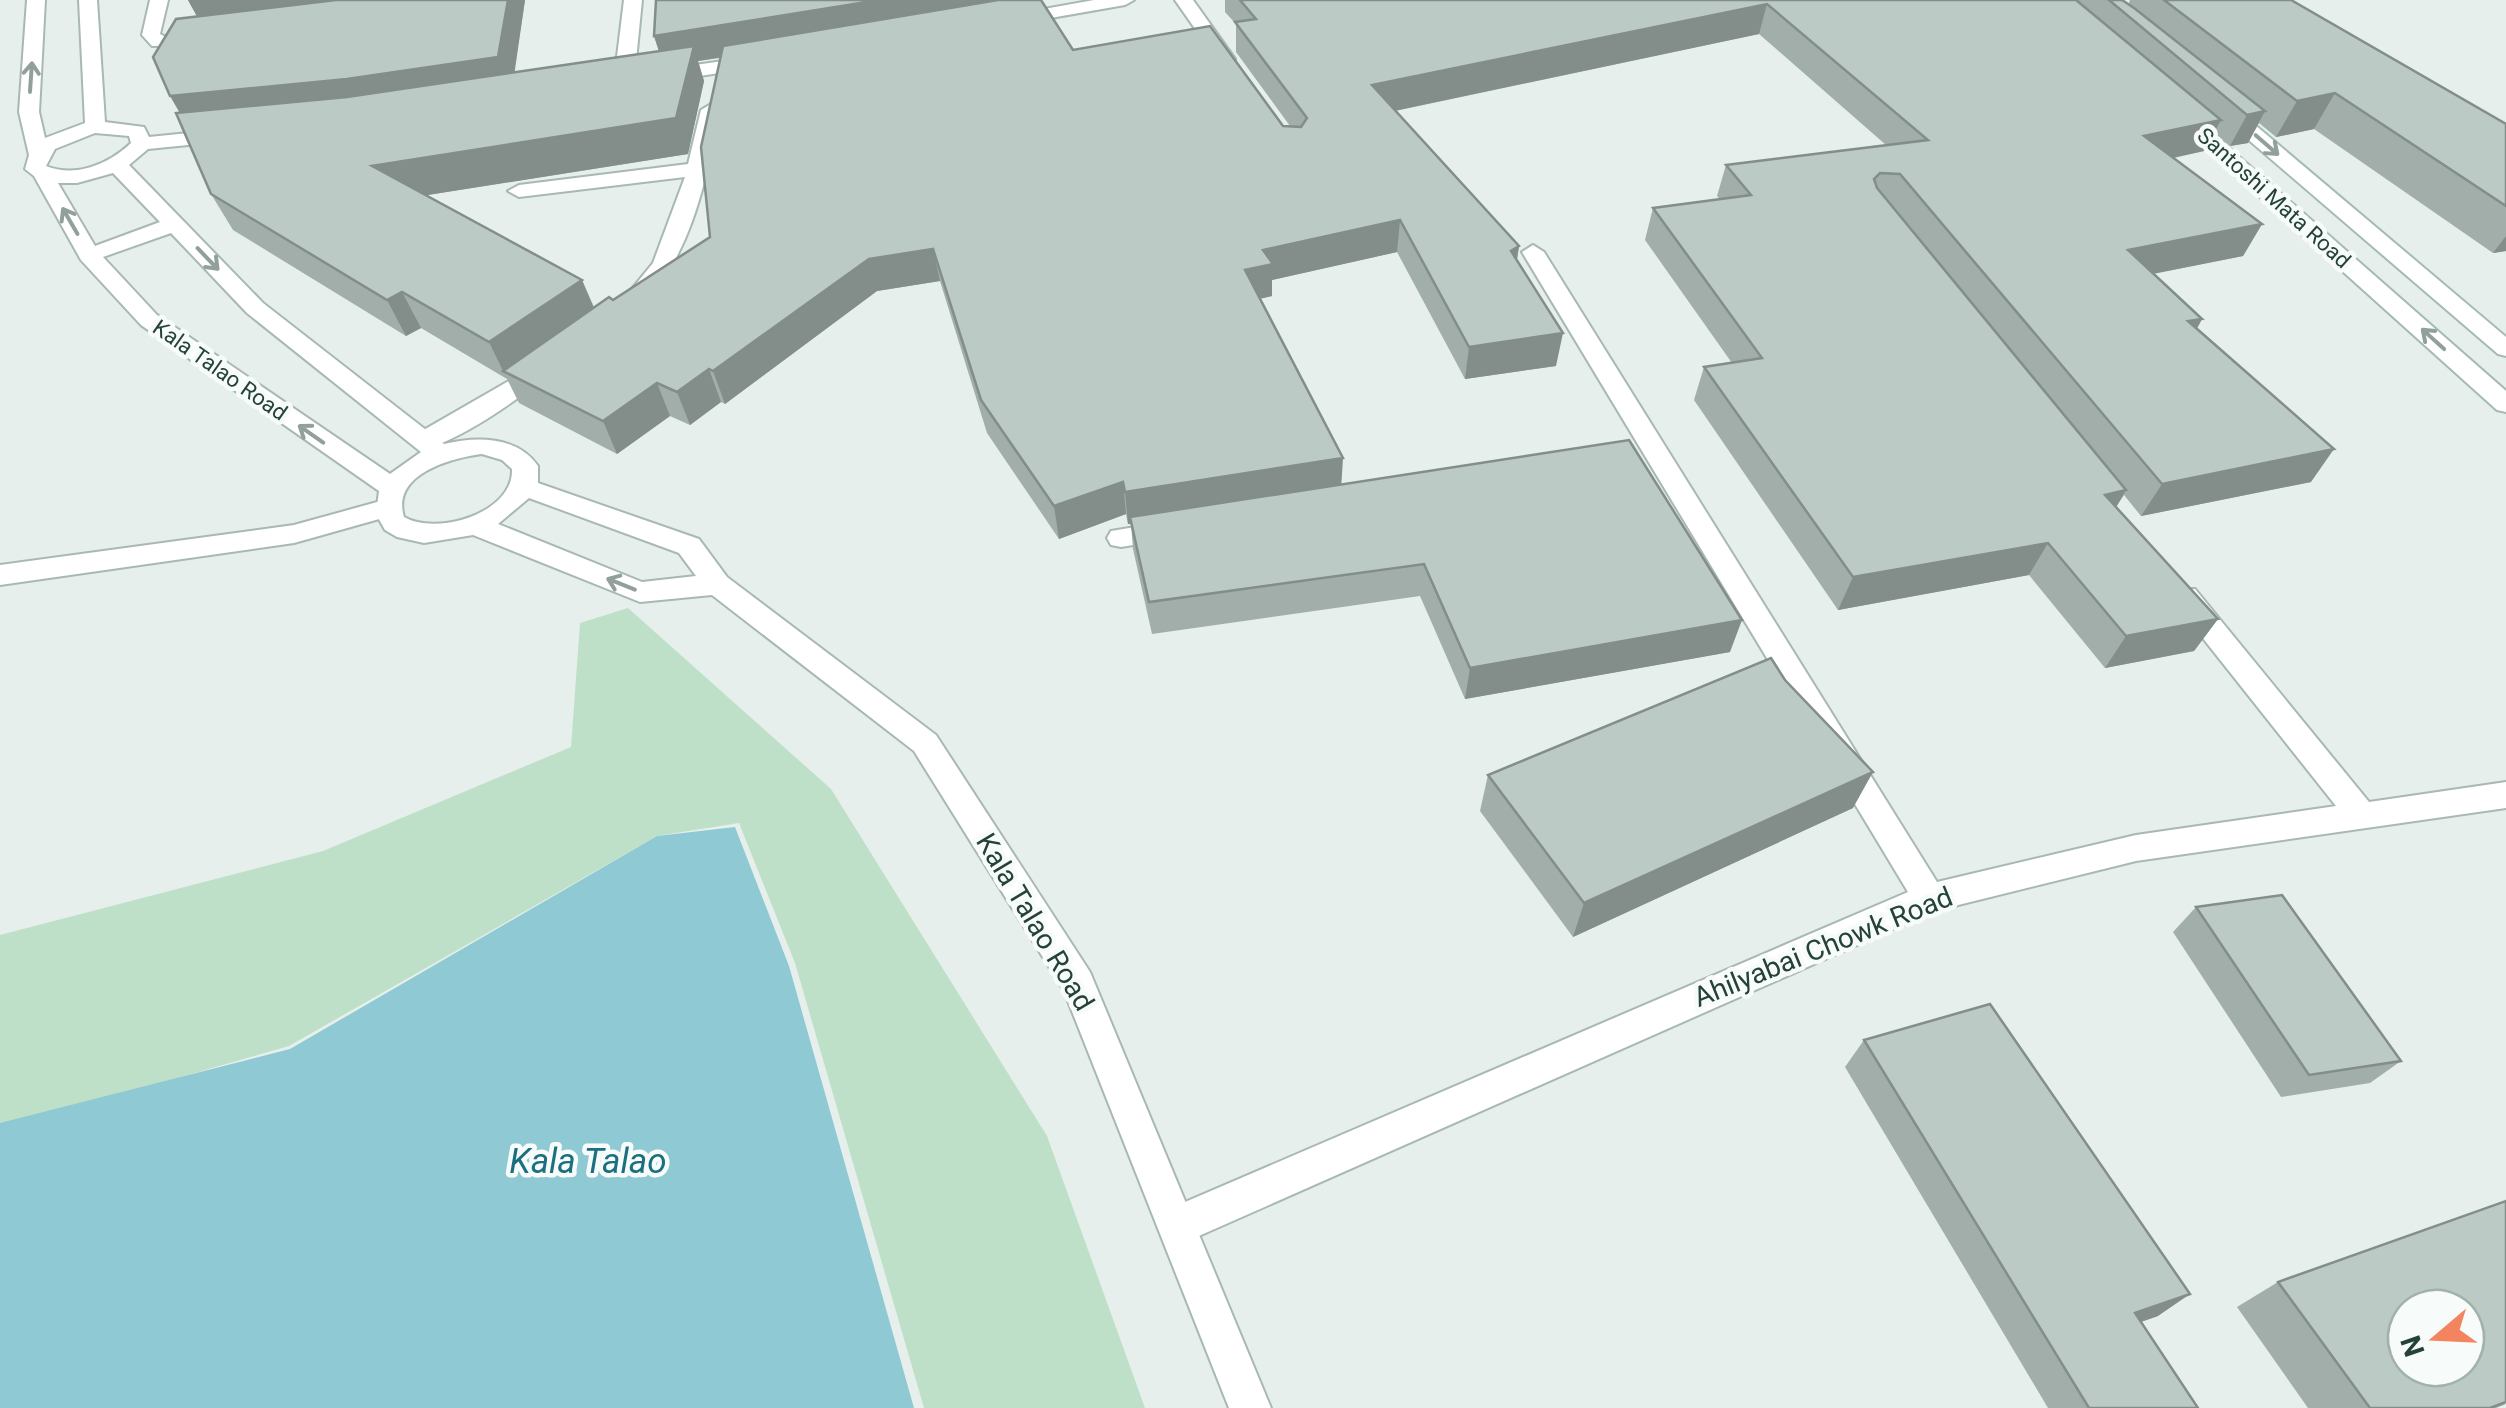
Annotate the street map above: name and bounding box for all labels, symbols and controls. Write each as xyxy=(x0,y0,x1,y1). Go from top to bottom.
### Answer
one-way arrow xyxy=(22,62,41,94)
street label: Santoshi Mata Road xyxy=(2192,123,2356,273)
one-way arrow xyxy=(2254,133,2280,155)
one-way arrow xyxy=(60,208,80,236)
one-way arrow xyxy=(196,247,220,271)
street label: Kala Talao Road xyxy=(148,315,292,425)
one-way arrow xyxy=(2421,328,2446,351)
one-way arrow xyxy=(298,424,325,445)
one-way arrow xyxy=(606,574,637,592)
street label: Kala Talao Road xyxy=(969,827,1101,1017)
street label: Ahilyabai Chowk Road xyxy=(1689,880,1957,1014)
water label: Kala Talao xyxy=(509,1141,667,1182)
north arrow xyxy=(2386,1288,2486,1388)
text: N xyxy=(2394,1331,2432,1361)

